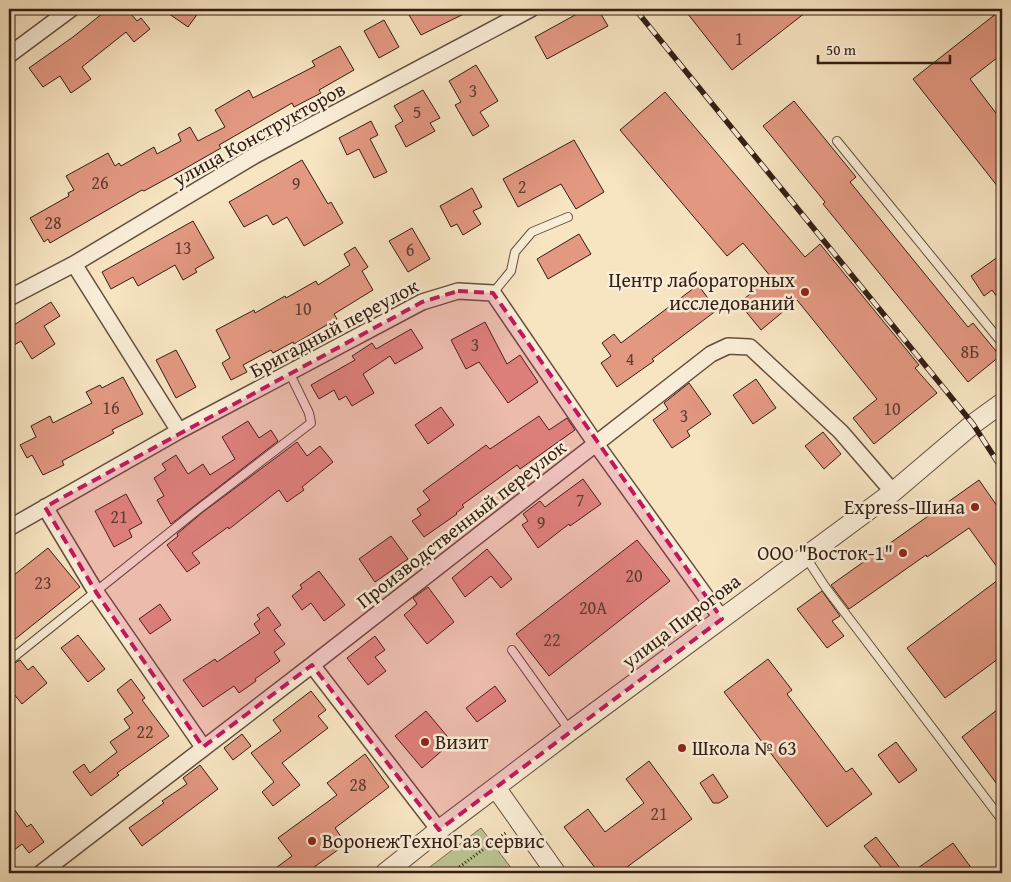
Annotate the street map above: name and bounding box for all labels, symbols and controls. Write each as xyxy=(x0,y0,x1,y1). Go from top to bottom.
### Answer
house number: 1 xyxy=(735,25,743,52)
scale bar xyxy=(818,32,951,64)
text: 50 m xyxy=(826,39,857,60)
street label: улица Конструкторов xyxy=(166,74,350,194)
house number: 3 xyxy=(469,77,477,104)
house number: 5 xyxy=(413,98,421,125)
house number: 26 xyxy=(91,169,109,196)
house number: 9 xyxy=(292,170,300,197)
house number: 2 xyxy=(518,173,526,200)
house number: 28 xyxy=(44,209,62,236)
house number: 13 xyxy=(174,234,192,261)
house number: 6 xyxy=(406,236,414,263)
place label: Центр лабораторных исследований xyxy=(609,265,796,317)
street label: Бригадный переулок xyxy=(244,270,424,384)
marker: Центр лабораторных исследований xyxy=(799,286,811,298)
house number: 10 xyxy=(294,295,312,322)
house number: 3 xyxy=(471,331,479,358)
house number: 8Б xyxy=(961,338,979,365)
house number: 4 xyxy=(626,345,634,372)
house number: 16 xyxy=(102,394,120,421)
house number: 10 xyxy=(883,395,901,422)
house number: 3 xyxy=(680,402,688,429)
street label: Производственный переулок xyxy=(350,432,572,615)
house number: 7 xyxy=(576,486,584,513)
place label: Express-Шина xyxy=(844,492,965,521)
marker: Express-Шина xyxy=(969,501,981,513)
house number: 21 xyxy=(110,503,128,530)
house number: 9 xyxy=(537,509,545,536)
place label: ООО "Восток-1" xyxy=(757,538,893,567)
marker: ООО "Восток-1" xyxy=(897,547,909,559)
house number: 20 xyxy=(625,562,643,589)
street label: улица Пирогова xyxy=(614,566,747,676)
house number: 23 xyxy=(34,569,52,596)
house number: 20А xyxy=(579,594,607,621)
house number: 22 xyxy=(543,626,561,653)
house number: 22 xyxy=(136,718,154,745)
place label: Визит xyxy=(435,727,489,756)
place label: Школа № 63 xyxy=(692,733,797,762)
marker: Визит xyxy=(419,736,431,748)
marker: Школа № 63 xyxy=(676,742,688,754)
house number: 28 xyxy=(349,771,367,798)
house number: 21 xyxy=(650,800,668,827)
place label: ВоронежТехноГаз сервис xyxy=(322,826,545,855)
marker: ВоронежТехноГаз сервис xyxy=(306,835,318,847)

